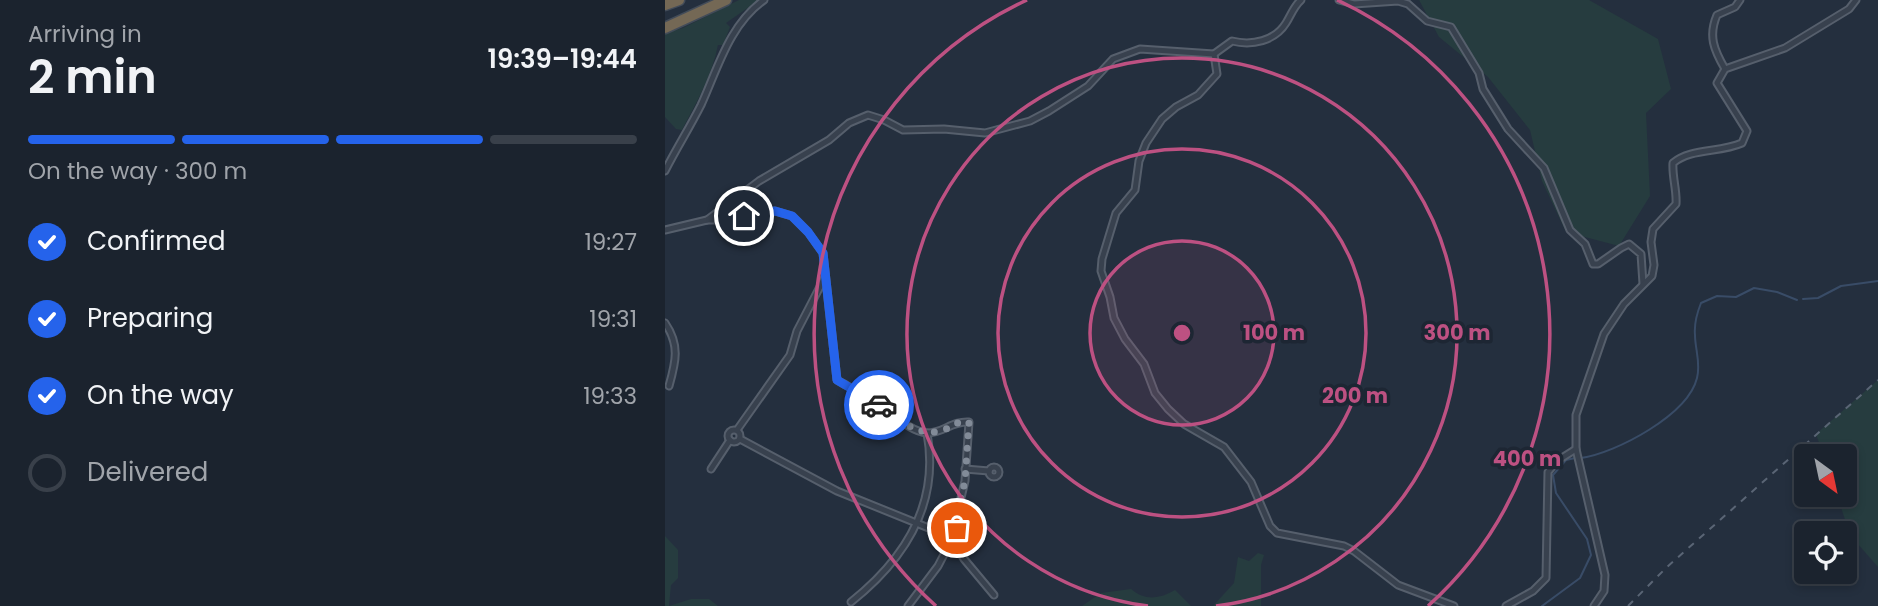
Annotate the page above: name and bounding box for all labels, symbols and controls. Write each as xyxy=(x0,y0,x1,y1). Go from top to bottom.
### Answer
text: Arriving in xyxy=(28,18,142,50)
text: 19:39–19:44 xyxy=(487,41,637,77)
text: 2 min xyxy=(28,45,157,109)
text: On the way · 300 m xyxy=(28,155,247,187)
pin xyxy=(714,186,774,246)
icon: home xyxy=(725,197,763,235)
icon: check xyxy=(28,223,66,261)
text: Confirmed xyxy=(87,223,225,259)
text: 19:27 xyxy=(584,226,637,258)
icon: check xyxy=(28,300,66,338)
text: Preparing xyxy=(87,300,213,336)
text: 19:31 xyxy=(589,303,637,335)
text: 100 m xyxy=(1243,318,1305,347)
text: 300 m xyxy=(1424,318,1490,347)
centre of rings xyxy=(1170,321,1194,345)
courier xyxy=(844,370,914,440)
icon: check xyxy=(28,377,66,415)
text: On the way xyxy=(87,377,234,413)
text: 19:33 xyxy=(583,380,637,412)
text: 200 m xyxy=(1322,381,1388,410)
icon: car xyxy=(860,386,898,424)
text: 400 m xyxy=(1493,444,1561,473)
north arrow xyxy=(1794,444,1857,508)
map controls xyxy=(1794,444,1857,584)
text: Delivered xyxy=(87,454,208,490)
pin xyxy=(927,498,987,558)
icon: bag xyxy=(938,509,976,547)
button: locate xyxy=(1794,521,1857,584)

